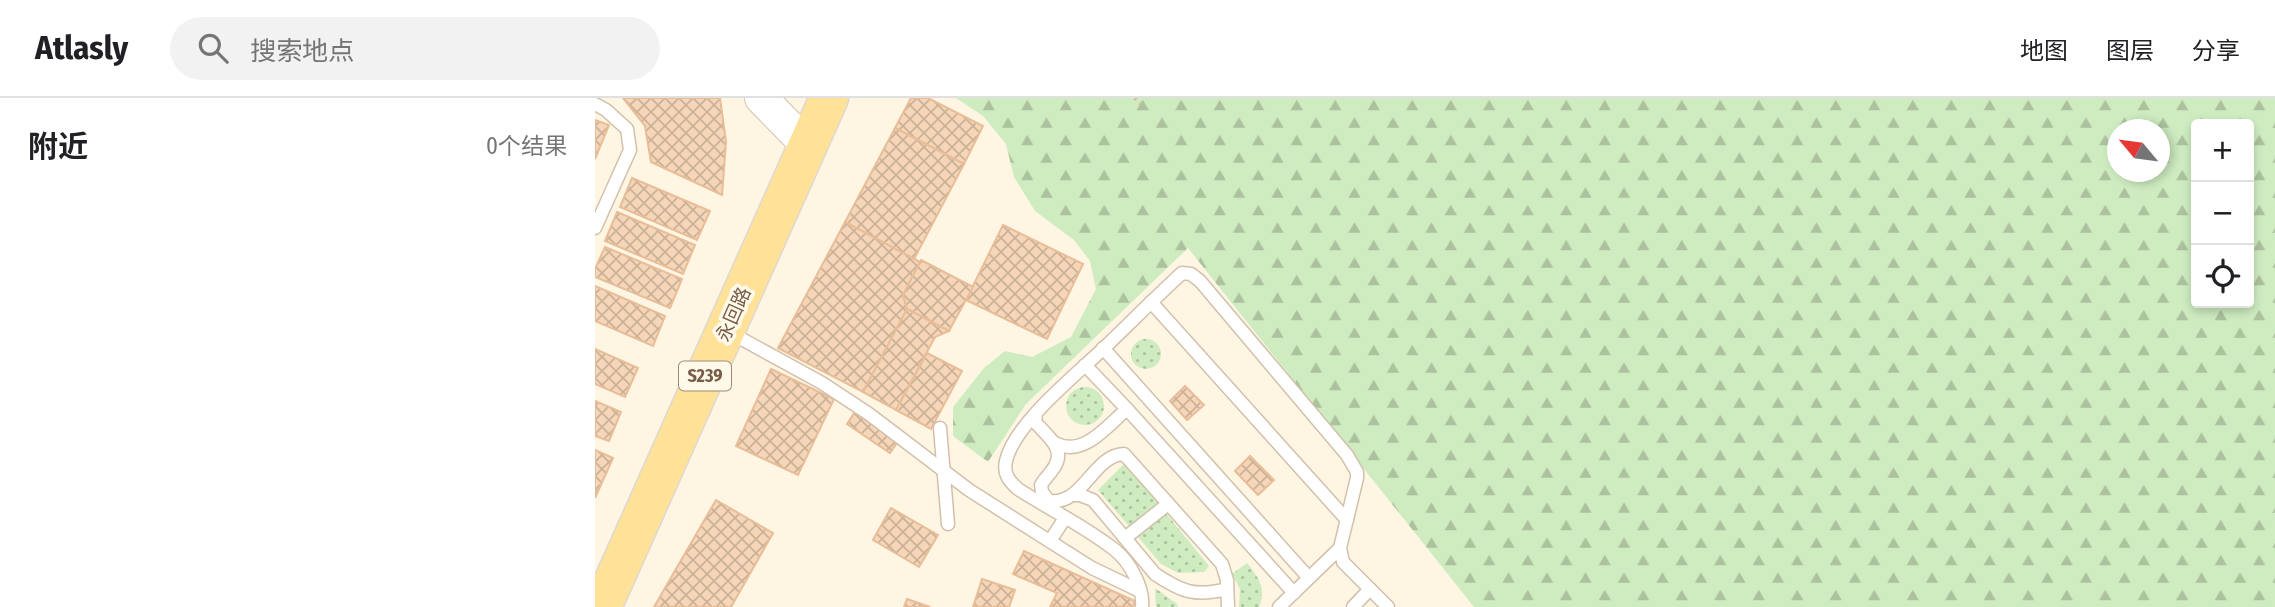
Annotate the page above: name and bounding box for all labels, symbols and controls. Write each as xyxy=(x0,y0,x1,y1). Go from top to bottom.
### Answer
search box xyxy=(170,17,660,80)
text: Atlasly xyxy=(35,28,128,68)
icon: search xyxy=(194,29,232,67)
text: 搜索地点 xyxy=(250,36,354,67)
text: 地图 xyxy=(2020,37,2068,65)
text: 图层 xyxy=(2106,37,2154,65)
text: 分享 xyxy=(2192,37,2240,65)
north arrow xyxy=(2107,119,2170,182)
map controls xyxy=(2191,119,2254,308)
button: + xyxy=(2191,119,2254,182)
text: 附近 xyxy=(28,129,88,165)
text: 0个结果 xyxy=(486,132,567,160)
button: − xyxy=(2191,182,2254,245)
button: locate xyxy=(2191,245,2254,308)
street label: 永回路 xyxy=(711,283,756,345)
road number: S239 xyxy=(679,362,731,390)

